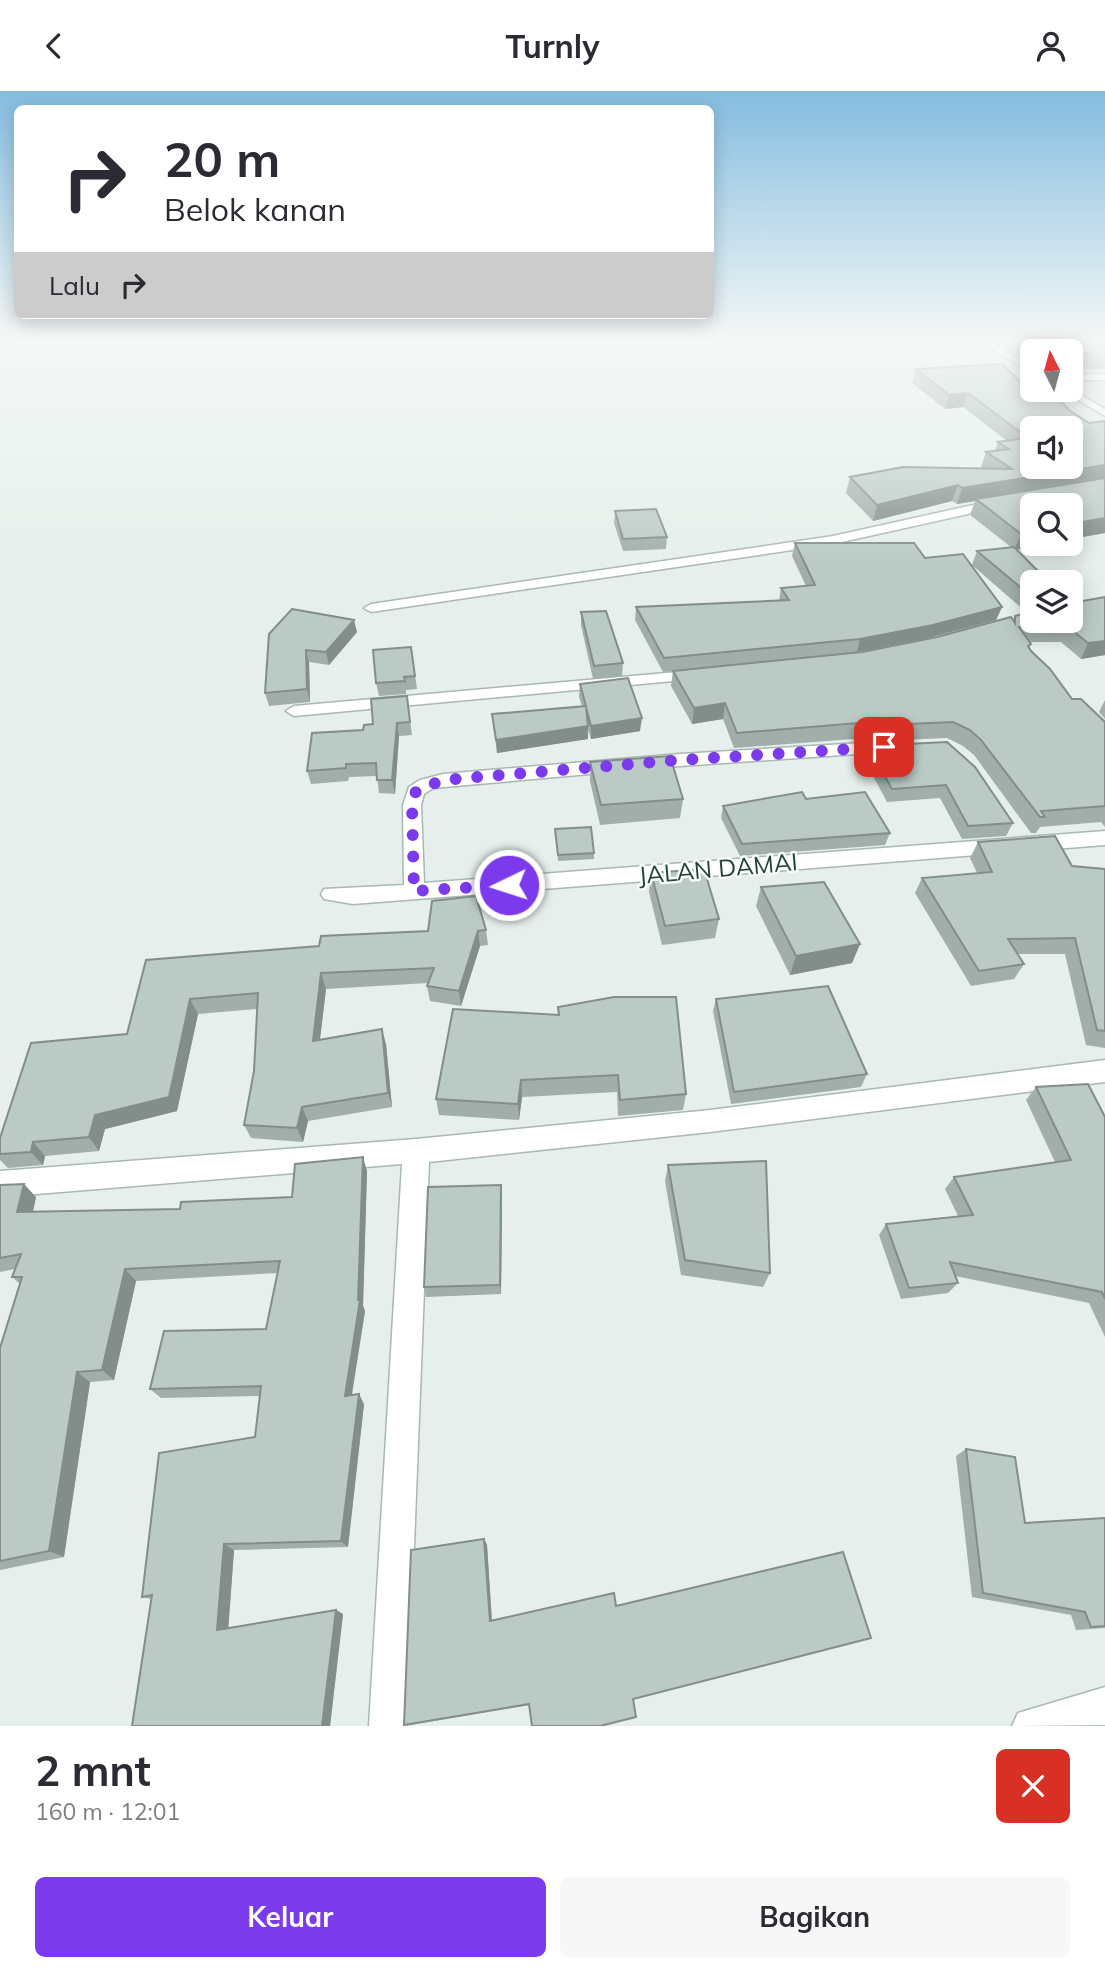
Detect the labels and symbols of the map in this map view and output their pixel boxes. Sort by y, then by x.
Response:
north arrow [1020,339,1083,403]
pin [854,717,914,777]
street label: JALAN DAMAI [637,846,799,890]
position arrow [472,848,546,922]

